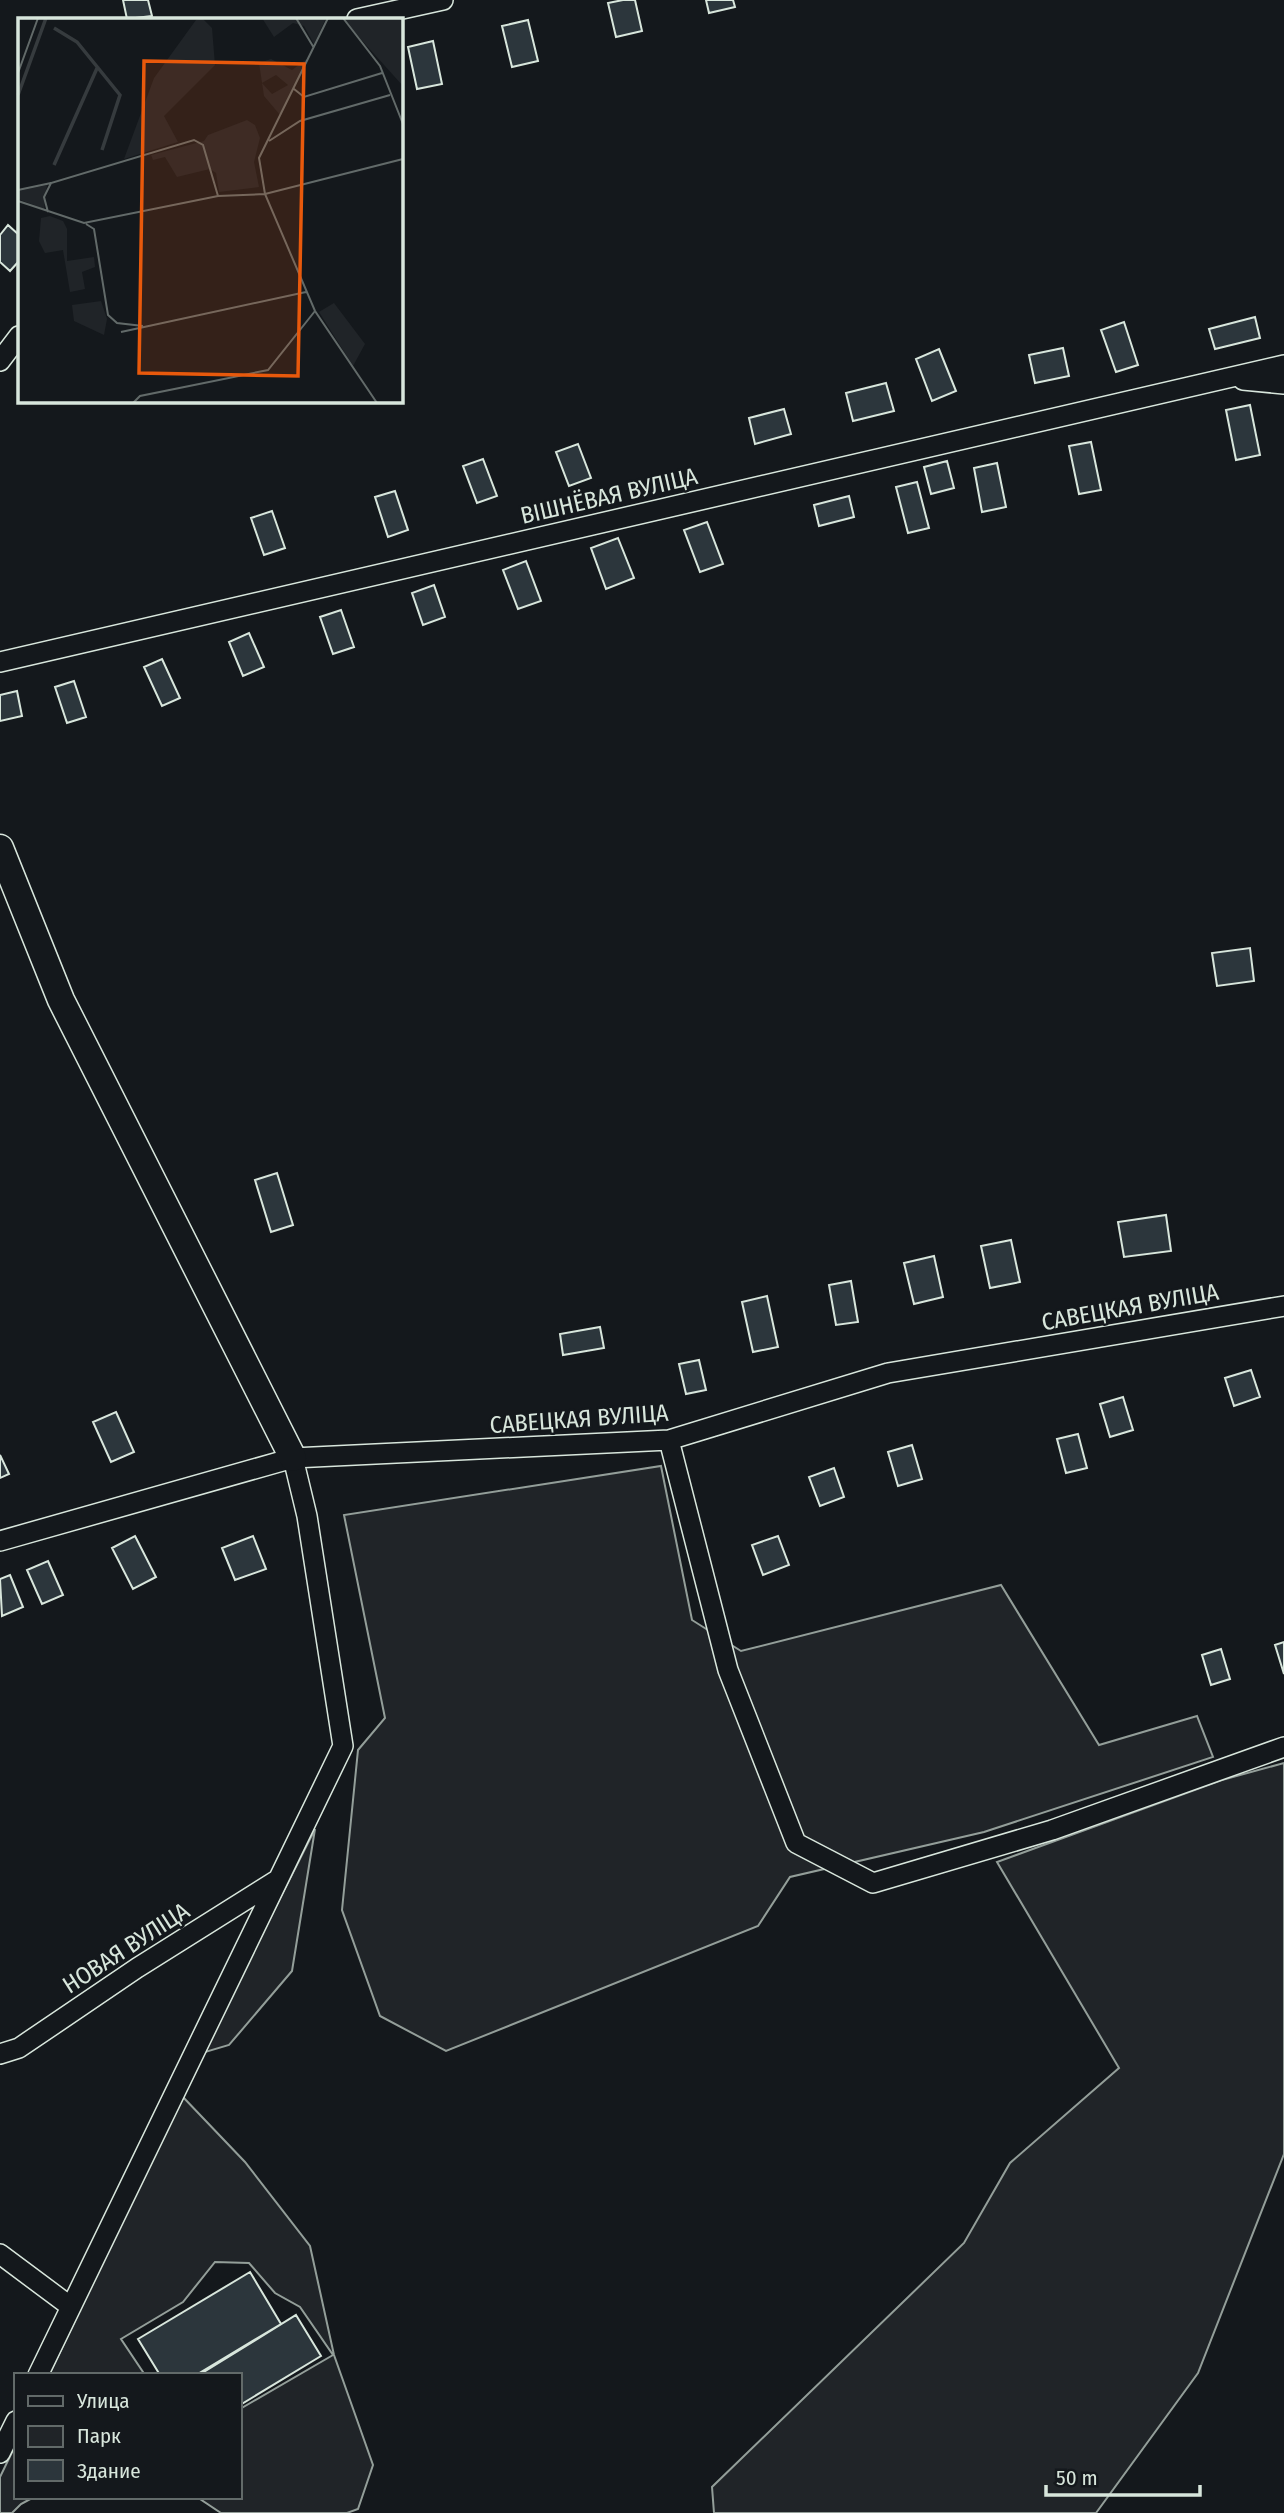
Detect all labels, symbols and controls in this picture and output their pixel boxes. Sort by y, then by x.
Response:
inset map [18,18,402,402]
street label: ВІШНЁВАЯ ВУЛІЦА [518,462,701,530]
street label: САВЕЦКАЯ ВУЛІЦА [1039,1278,1221,1336]
street label: САВЕЦКАЯ ВУЛІЦА [489,1399,670,1439]
street label: НОВАЯ ВУЛІЦА [57,1897,195,1999]
legend [14,2373,242,2499]
text: Улица [76,2388,130,2414]
text: Парк [77,2423,121,2449]
scale bar [1046,2454,1200,2498]
text: Здание [77,2458,141,2484]
text: 50 m [1056,2465,1098,2491]

